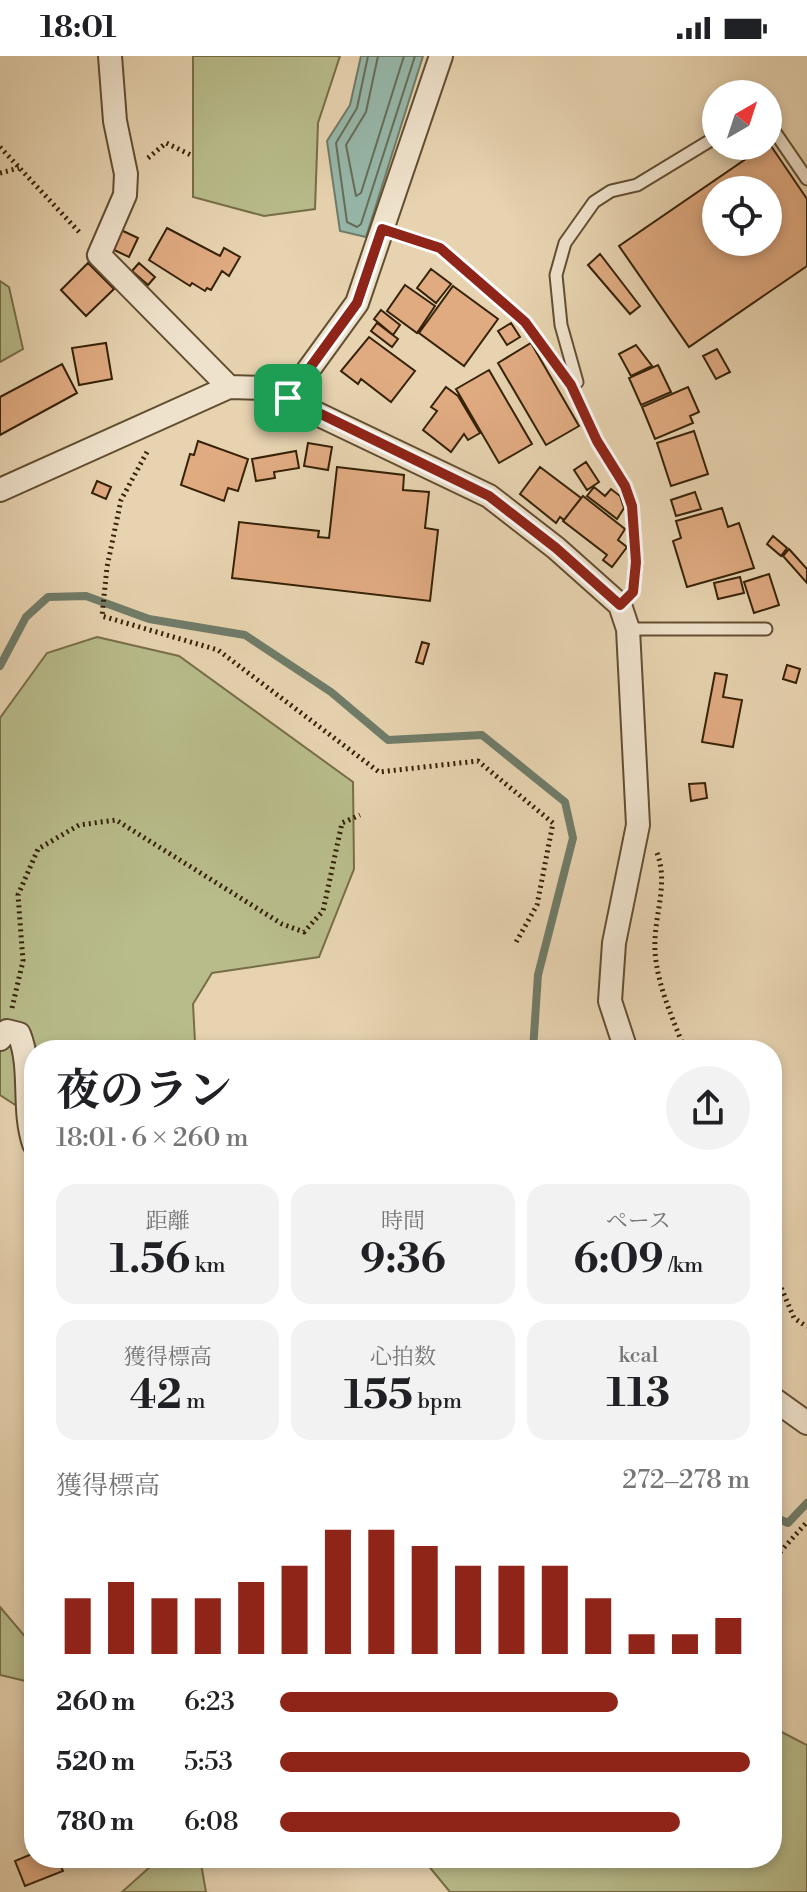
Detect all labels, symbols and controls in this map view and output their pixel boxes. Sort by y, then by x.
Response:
text: 18:01 [40,9,117,47]
north arrow [702,80,782,160]
map controls [702,80,782,256]
button: locate [702,176,782,256]
pin [254,364,322,432]
icon: arrive [266,376,310,420]
text: 夜のラン [56,1064,232,1119]
button: share [666,1066,750,1150]
text: 18:01 · 6 × 260 m [56,1122,249,1154]
text: 距離 [146,1208,190,1235]
text: 時間 [381,1208,425,1235]
text: ペース [606,1208,671,1235]
text: 1.56 [110,1235,190,1285]
text: 9:36 [360,1235,446,1285]
text: 6:09 [573,1235,664,1285]
text: km [190,1252,226,1279]
text: /km [664,1252,703,1279]
text: kcal [618,1342,658,1369]
text: 獲得標高 [124,1344,212,1371]
text: 心拍数 [370,1344,436,1371]
text: 113 [606,1369,670,1419]
text: 42 [130,1371,182,1421]
text: 155 [344,1371,413,1421]
text: m [182,1388,205,1415]
text: bpm [413,1388,462,1415]
text: 272–278 m [622,1464,750,1496]
text: 獲得標高 [56,1470,160,1502]
text: 260 m [56,1686,135,1718]
text: 6:23 [184,1686,235,1718]
text: 520 m [56,1746,135,1778]
text: 5:53 [184,1746,233,1778]
text: 780 m [56,1806,134,1838]
text: 6:08 [184,1806,239,1838]

